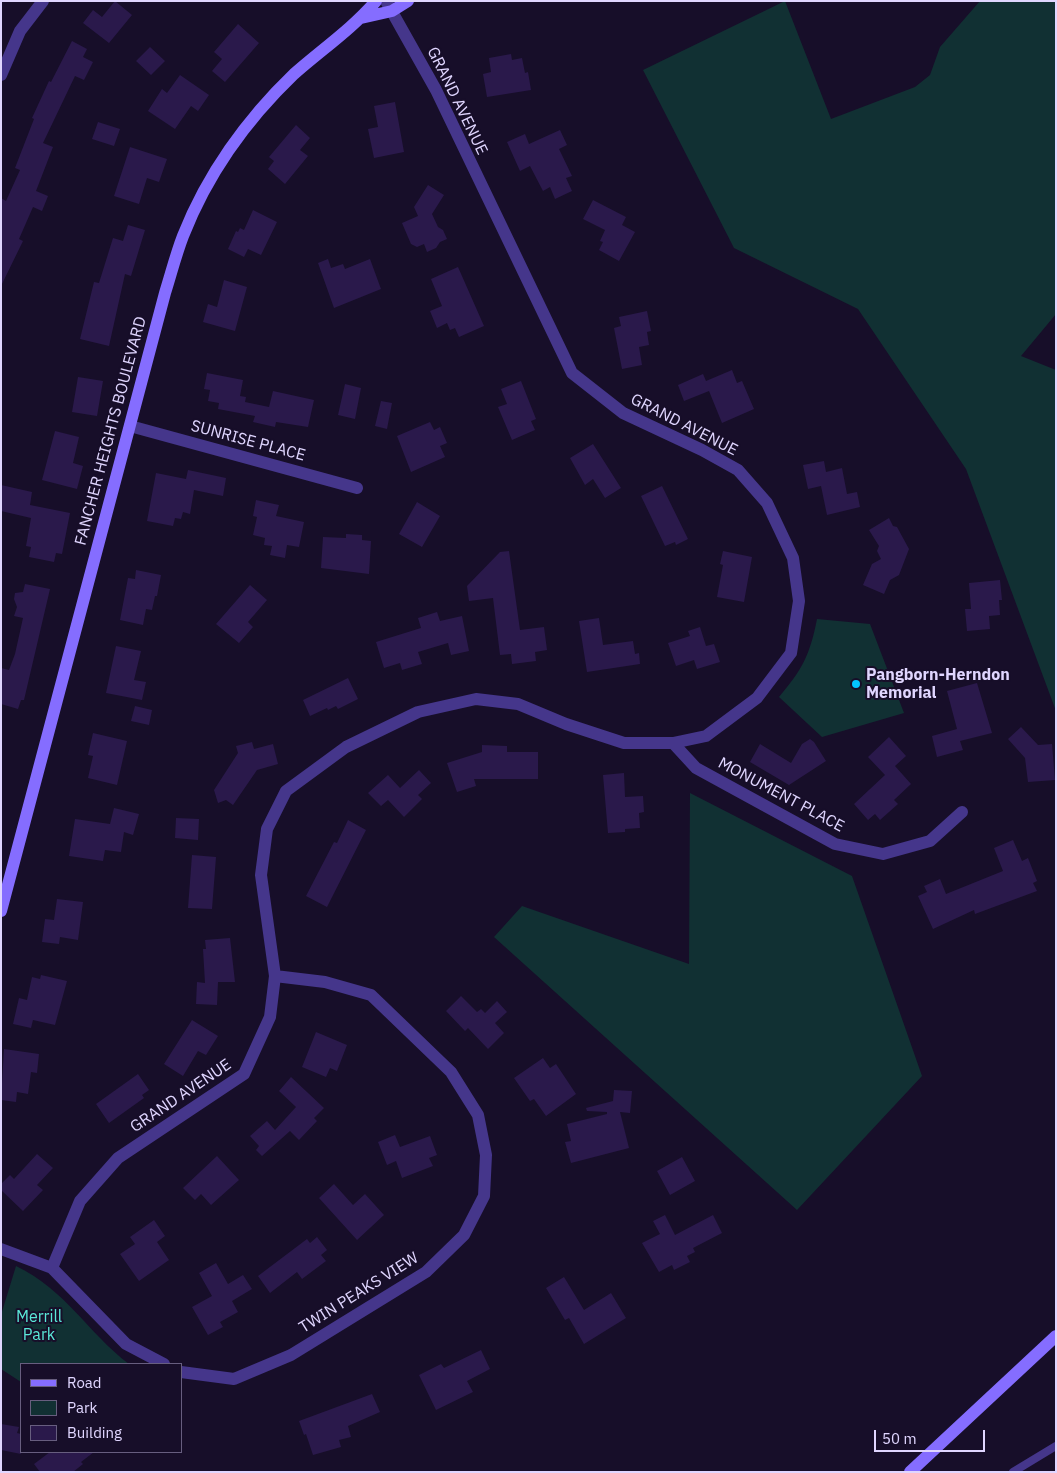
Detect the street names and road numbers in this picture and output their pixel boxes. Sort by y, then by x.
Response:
street label: GRAND AVENUE [423,44,491,158]
street label: FANCHER HEIGHTS BOULEVARD [71,315,151,547]
street label: GRAND AVENUE [627,390,741,460]
street label: SUNRISE PLACE [189,416,307,466]
street label: MONUMENT PLACE [715,754,847,836]
street label: GRAND AVENUE [127,1055,235,1137]
street label: TWIN PEAKS VIEW [296,1248,422,1338]

